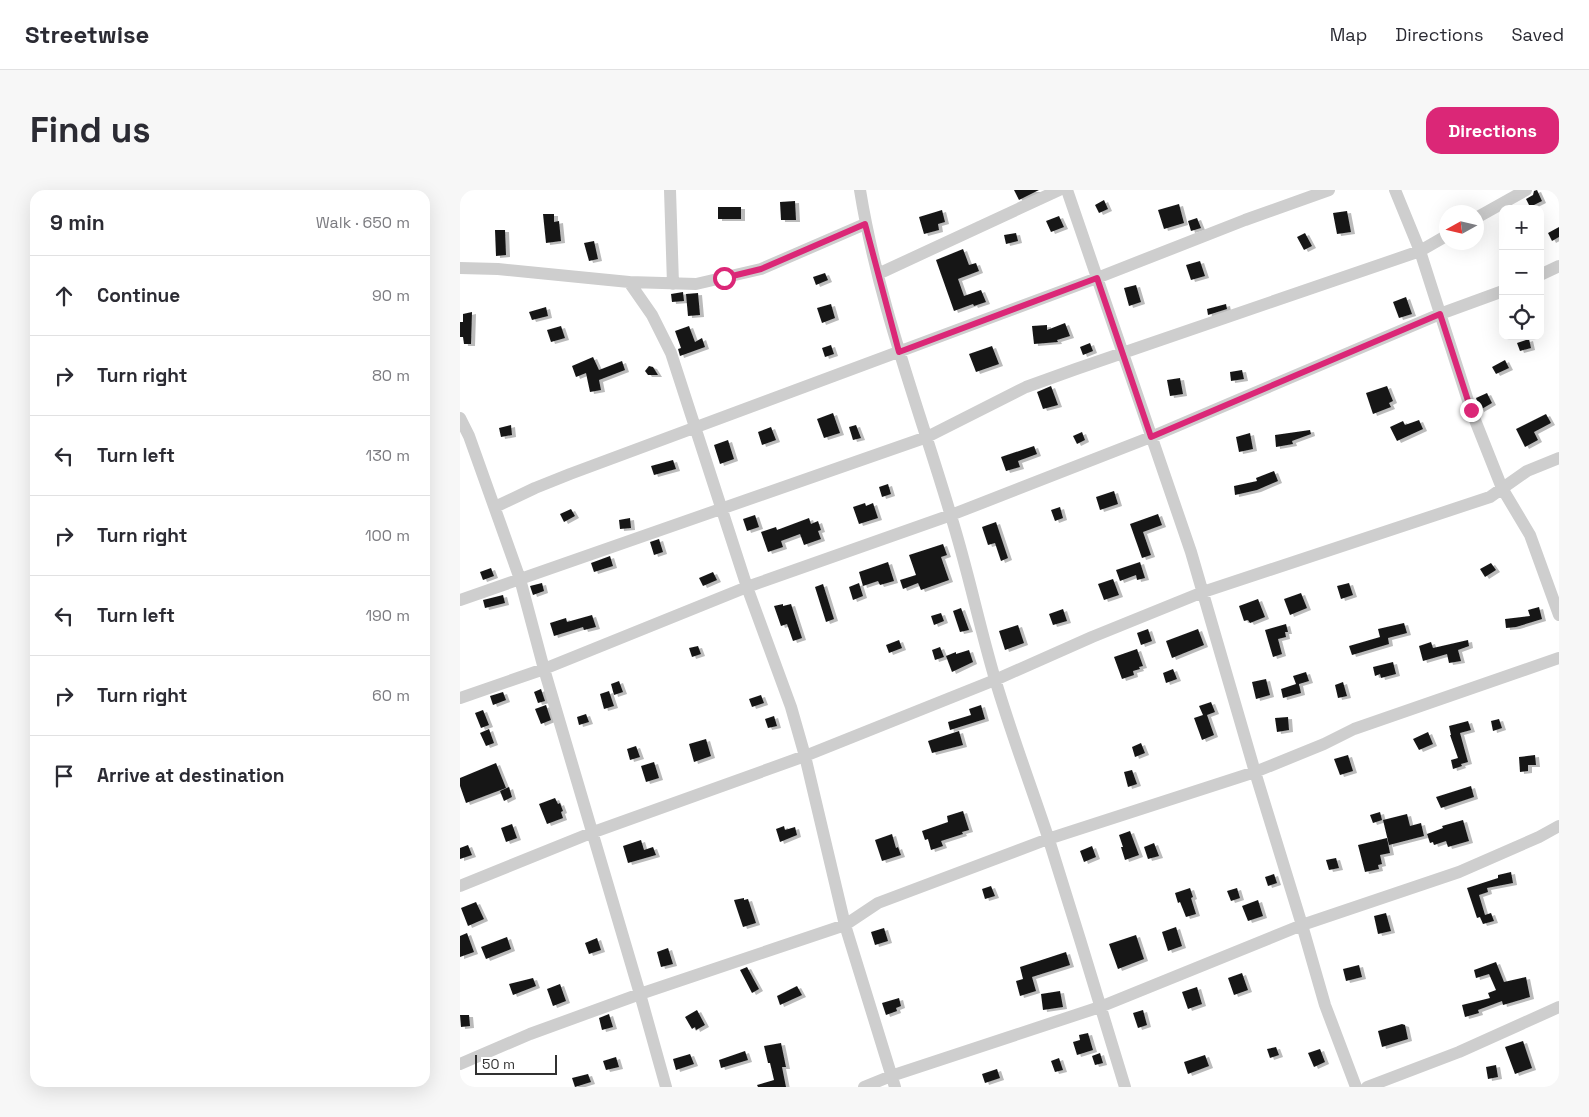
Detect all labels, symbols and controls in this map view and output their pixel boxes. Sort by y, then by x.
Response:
text: Streetwise [25,19,149,50]
text: Map [1330,23,1367,46]
text: Directions [1395,23,1484,46]
text: Saved [1512,23,1564,46]
button: Directions [1426,107,1559,154]
text: Find us [30,108,151,152]
north arrow [1439,205,1484,250]
map controls [1499,205,1544,340]
button: + [1499,205,1544,250]
text: 9 min [50,209,105,236]
text: Walk · 650 m [316,212,410,233]
button: − [1499,250,1544,295]
route start [713,267,736,290]
icon: ahead [50,282,78,310]
text: Continue [97,283,180,308]
text: 90 m [372,285,410,306]
button: locate [1499,295,1544,340]
icon: right [50,362,78,390]
text: Turn right [97,363,187,388]
text: 80 m [372,365,410,386]
route end [1460,399,1483,422]
icon: left [50,442,78,470]
text: Turn left [97,443,175,468]
text: 130 m [366,445,410,466]
icon: right [50,522,78,550]
text: Turn right [97,523,187,548]
text: 100 m [365,525,410,546]
icon: left [50,602,78,630]
text: Turn left [97,603,175,628]
text: 190 m [365,605,410,626]
icon: right [50,682,78,710]
text: Turn right [97,683,187,708]
text: 60 m [372,685,410,706]
icon: arrive [50,762,78,790]
text: Arrive at destination [97,763,285,788]
scale bar [475,1052,558,1075]
text: 50 m [482,1055,515,1073]

